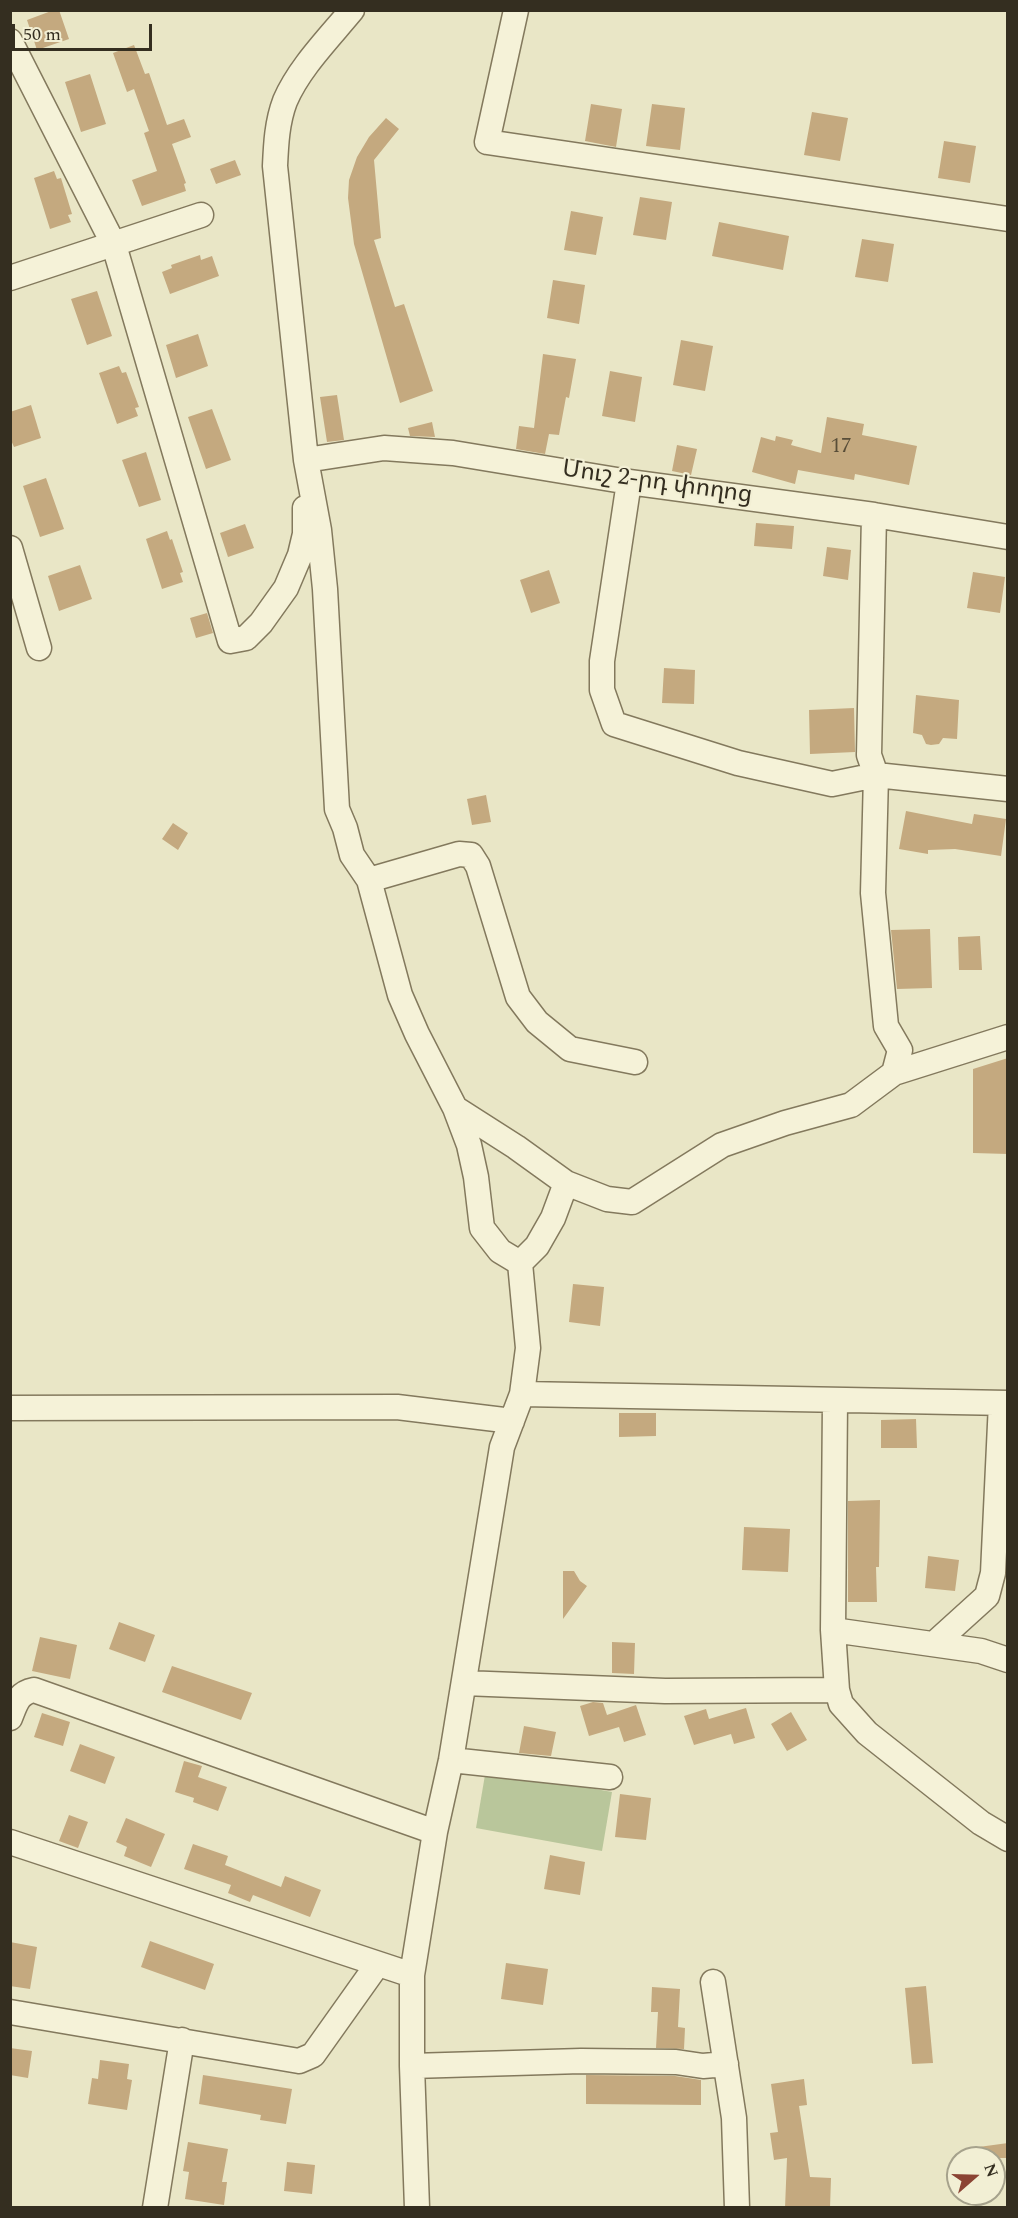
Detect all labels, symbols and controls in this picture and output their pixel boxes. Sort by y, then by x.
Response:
scale bar [15,12,154,50]
text: 50 m [23,21,61,48]
house number: 17 [831,435,851,461]
street label: Մուշ 2-րդ փողոց [560,456,754,512]
north arrow [946,2146,1006,2206]
text: N [978,2160,1005,2181]

